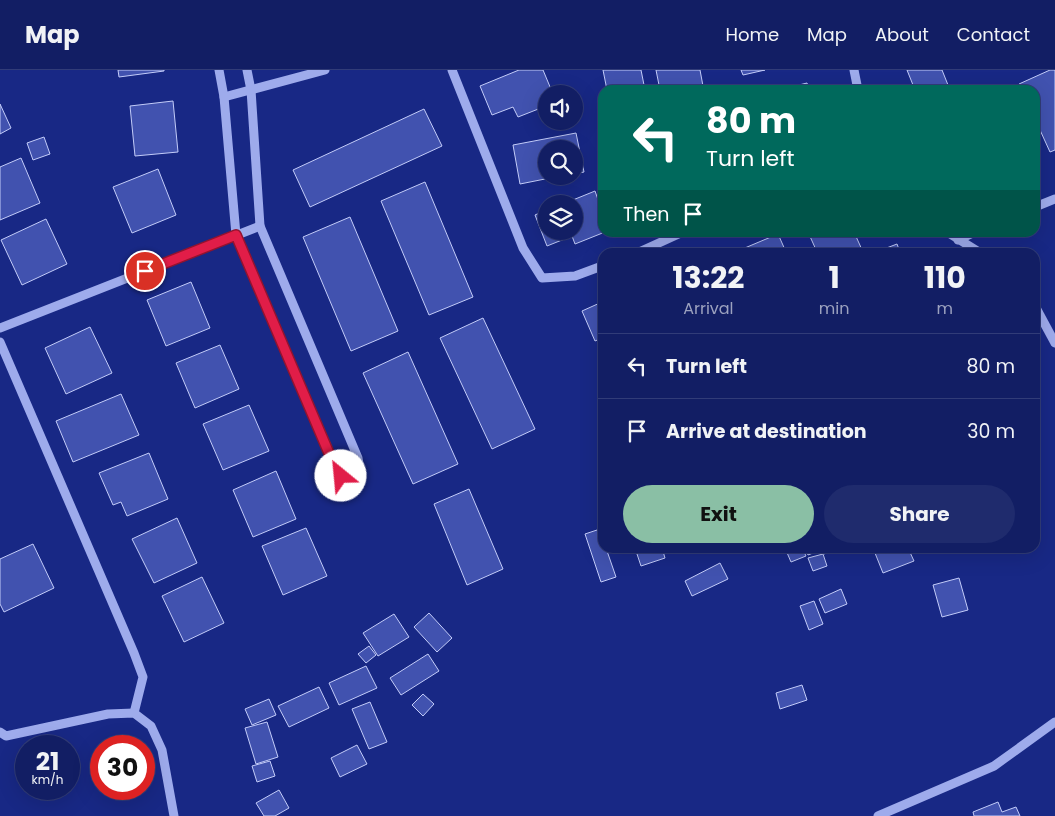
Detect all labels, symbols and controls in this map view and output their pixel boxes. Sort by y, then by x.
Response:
text: Map [25,18,80,51]
text: Home [725,22,779,47]
text: Map [807,22,847,47]
text: About [875,22,929,47]
text: Contact [957,22,1030,47]
map controls [538,85,583,240]
button: sound [538,85,583,130]
text: 80 m [706,96,796,145]
icon: left [623,105,688,170]
button: search [538,140,583,185]
text: Turn left [706,143,794,174]
button: layers [538,195,583,240]
icon: arrive [679,200,707,228]
text: Then [623,201,669,228]
pin [124,250,166,292]
text: 13:22 [672,256,744,299]
text: 1 [828,256,840,299]
text: 110 [924,256,966,299]
icon: arrive [131,257,159,285]
text: Arrival [683,297,734,320]
text: min [819,297,849,320]
text: m [936,297,953,320]
icon: left [623,352,651,380]
text: Turn left [666,353,747,380]
text: 80 m [966,353,1015,380]
icon: arrive [623,417,651,445]
text: Arrive at destination [666,418,867,445]
text: 30 m [967,418,1015,445]
position arrow [314,449,366,501]
button: Exit [623,485,814,543]
button: Share [824,485,1015,543]
speed limit sign: 30 [90,735,155,800]
text: 21 [36,744,59,779]
text: km/h [32,771,63,788]

